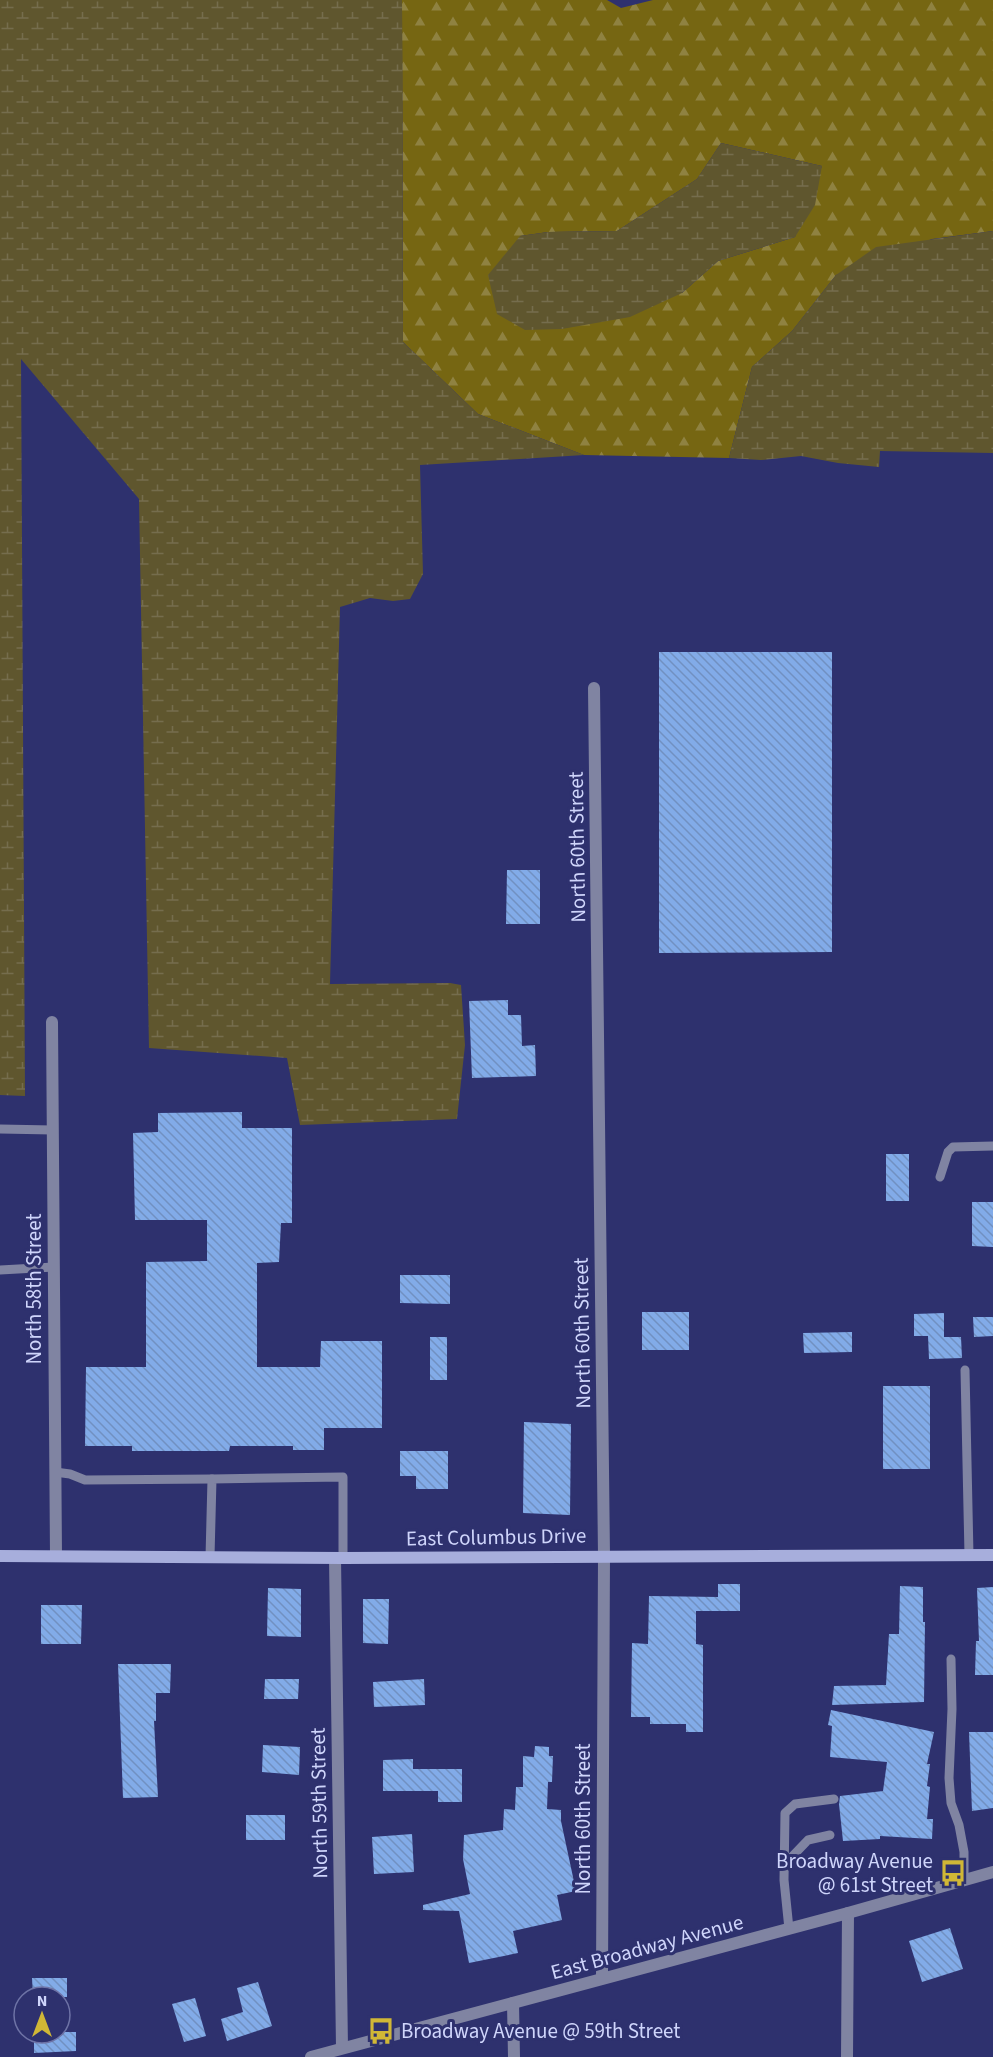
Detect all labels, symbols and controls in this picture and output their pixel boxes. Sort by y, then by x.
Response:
street label: North 60th Street [561,771,593,923]
street label: North 58th Street [19,1213,49,1365]
street label: North 60th Street [566,1257,598,1409]
street label: East Columbus Drive [406,1520,586,1554]
street label: North 59th Street [303,1727,335,1879]
street label: North 60th Street [568,1743,598,1895]
place label: Broadway Avenue @ 61st Street [776,1846,933,1900]
bus stop icon: Broadway Avenue @ 61st Street [938,1858,968,1888]
street label: East Broadway Avenue [547,1907,747,1987]
north arrow [12,1985,72,2045]
text: N [37,1990,47,2012]
bus stop icon: Broadway Avenue @ 59th Street [366,2016,396,2046]
place label: Broadway Avenue @ 59th Street [401,2016,680,2046]

